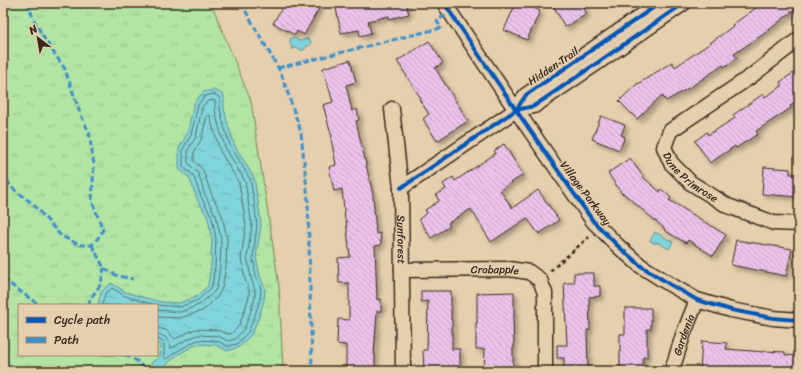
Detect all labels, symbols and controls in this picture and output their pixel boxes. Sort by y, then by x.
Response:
north arrow [18,18,58,58]
text: N [24,20,42,40]
street label: Hidden Trail [524,42,583,91]
street label: Dune Primrose [657,149,722,208]
street label: Village Parkway [555,157,616,230]
street label: Sunforest [391,215,411,264]
street label: Crabapple [471,260,521,281]
legend [18,304,158,356]
text: Cycle path [54,309,110,331]
street label: Gardenia [668,311,701,358]
text: Path [54,329,79,351]

